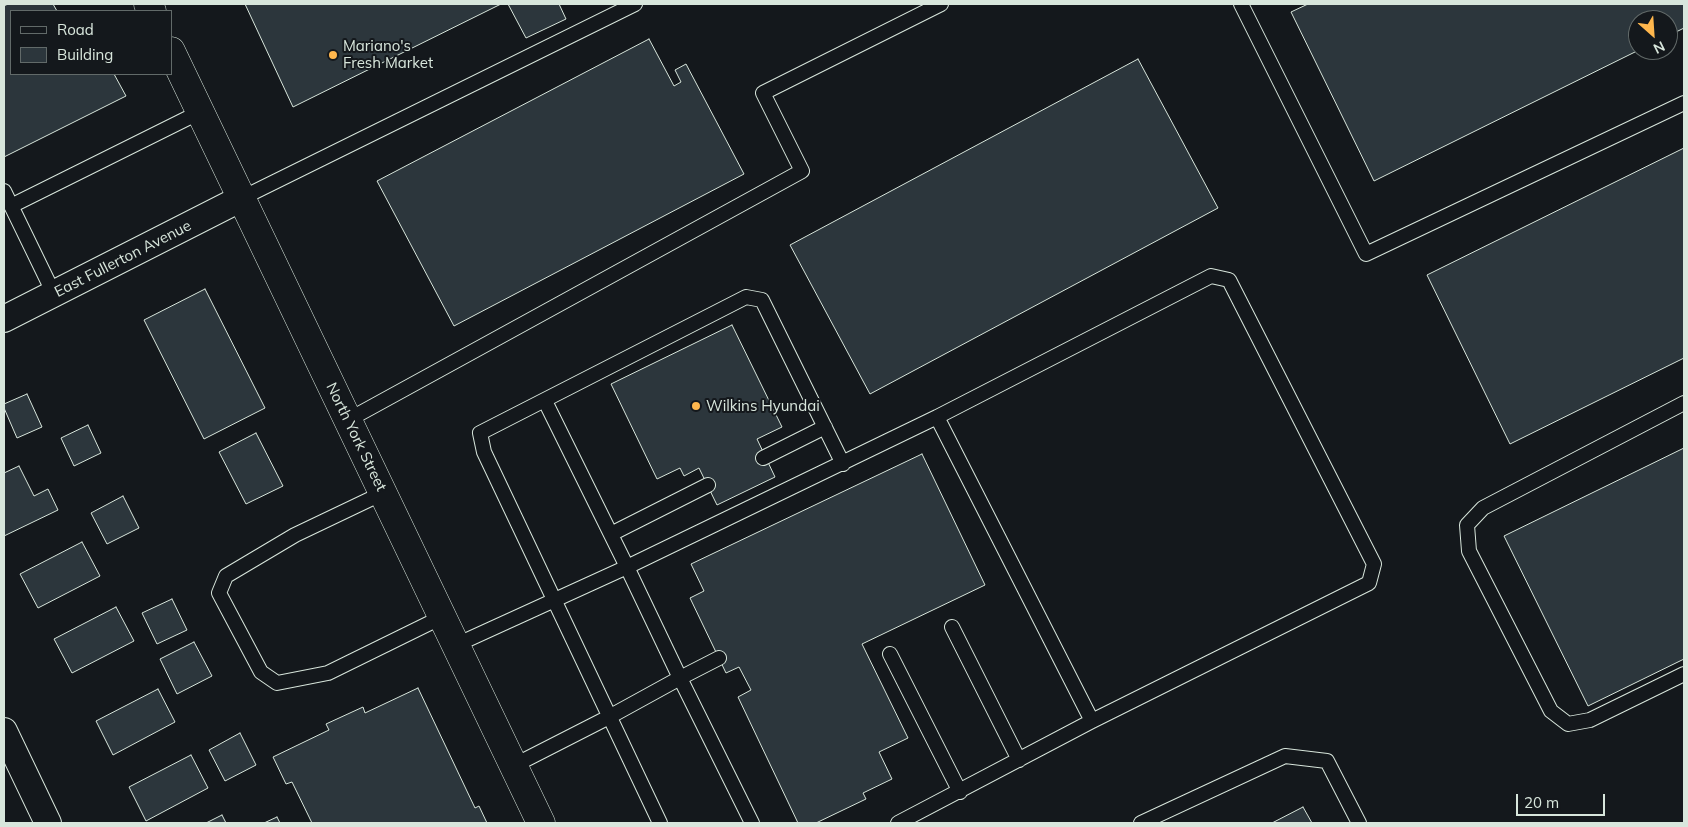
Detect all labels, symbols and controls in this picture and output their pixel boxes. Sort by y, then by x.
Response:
legend [10,10,172,75]
north arrow [1628,10,1678,60]
text: Road [57,20,94,39]
place label: Mariano's Fresh Market [343,37,433,72]
text: N [1650,37,1668,58]
text: Building [57,45,113,64]
marker: Mariano's Fresh Market [327,49,339,61]
street label: East Fullerton Avenue [52,217,194,301]
street label: North York Street [322,380,390,494]
place label: Wilkins Hyundai [706,397,820,415]
marker: Wilkins Hyundai [690,400,702,412]
scale bar [1518,784,1607,816]
text: 20 m [1524,793,1559,812]

